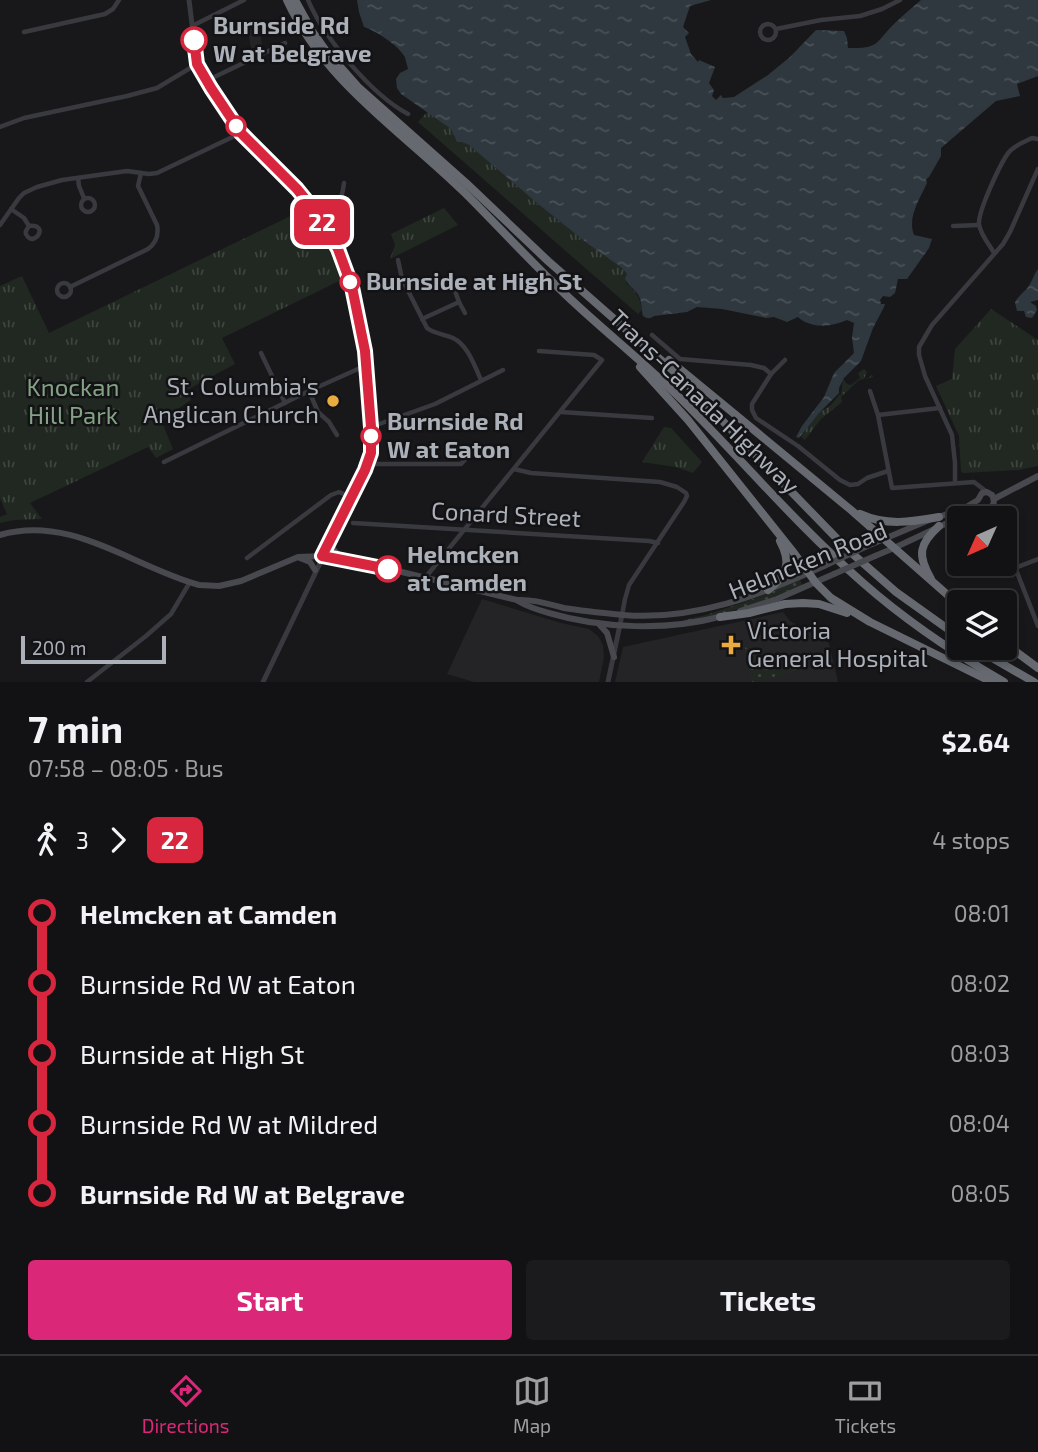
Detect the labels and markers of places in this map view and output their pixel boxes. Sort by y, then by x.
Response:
place label: Burnside Rd W at Belgrave [213,10,372,67]
marker: Burnside Rd W at Belgrave [181,27,207,53]
unlabelled marker [226,116,246,136]
place label: Burnside at High St [366,266,582,295]
marker: Burnside at High St [340,272,360,292]
place label: St. Columbia's Anglican Church [143,371,319,428]
marker: St. Columbia's Anglican Church [325,393,341,409]
place label: Burnside Rd W at Eaton [387,406,523,463]
marker: Burnside Rd W at Eaton [361,426,381,446]
place label: Helmcken at Camden [407,539,527,596]
marker: Helmcken at Camden [375,556,401,582]
place label: Victoria General Hospital [747,615,928,672]
marker: Victoria General Hospital [721,635,741,655]

